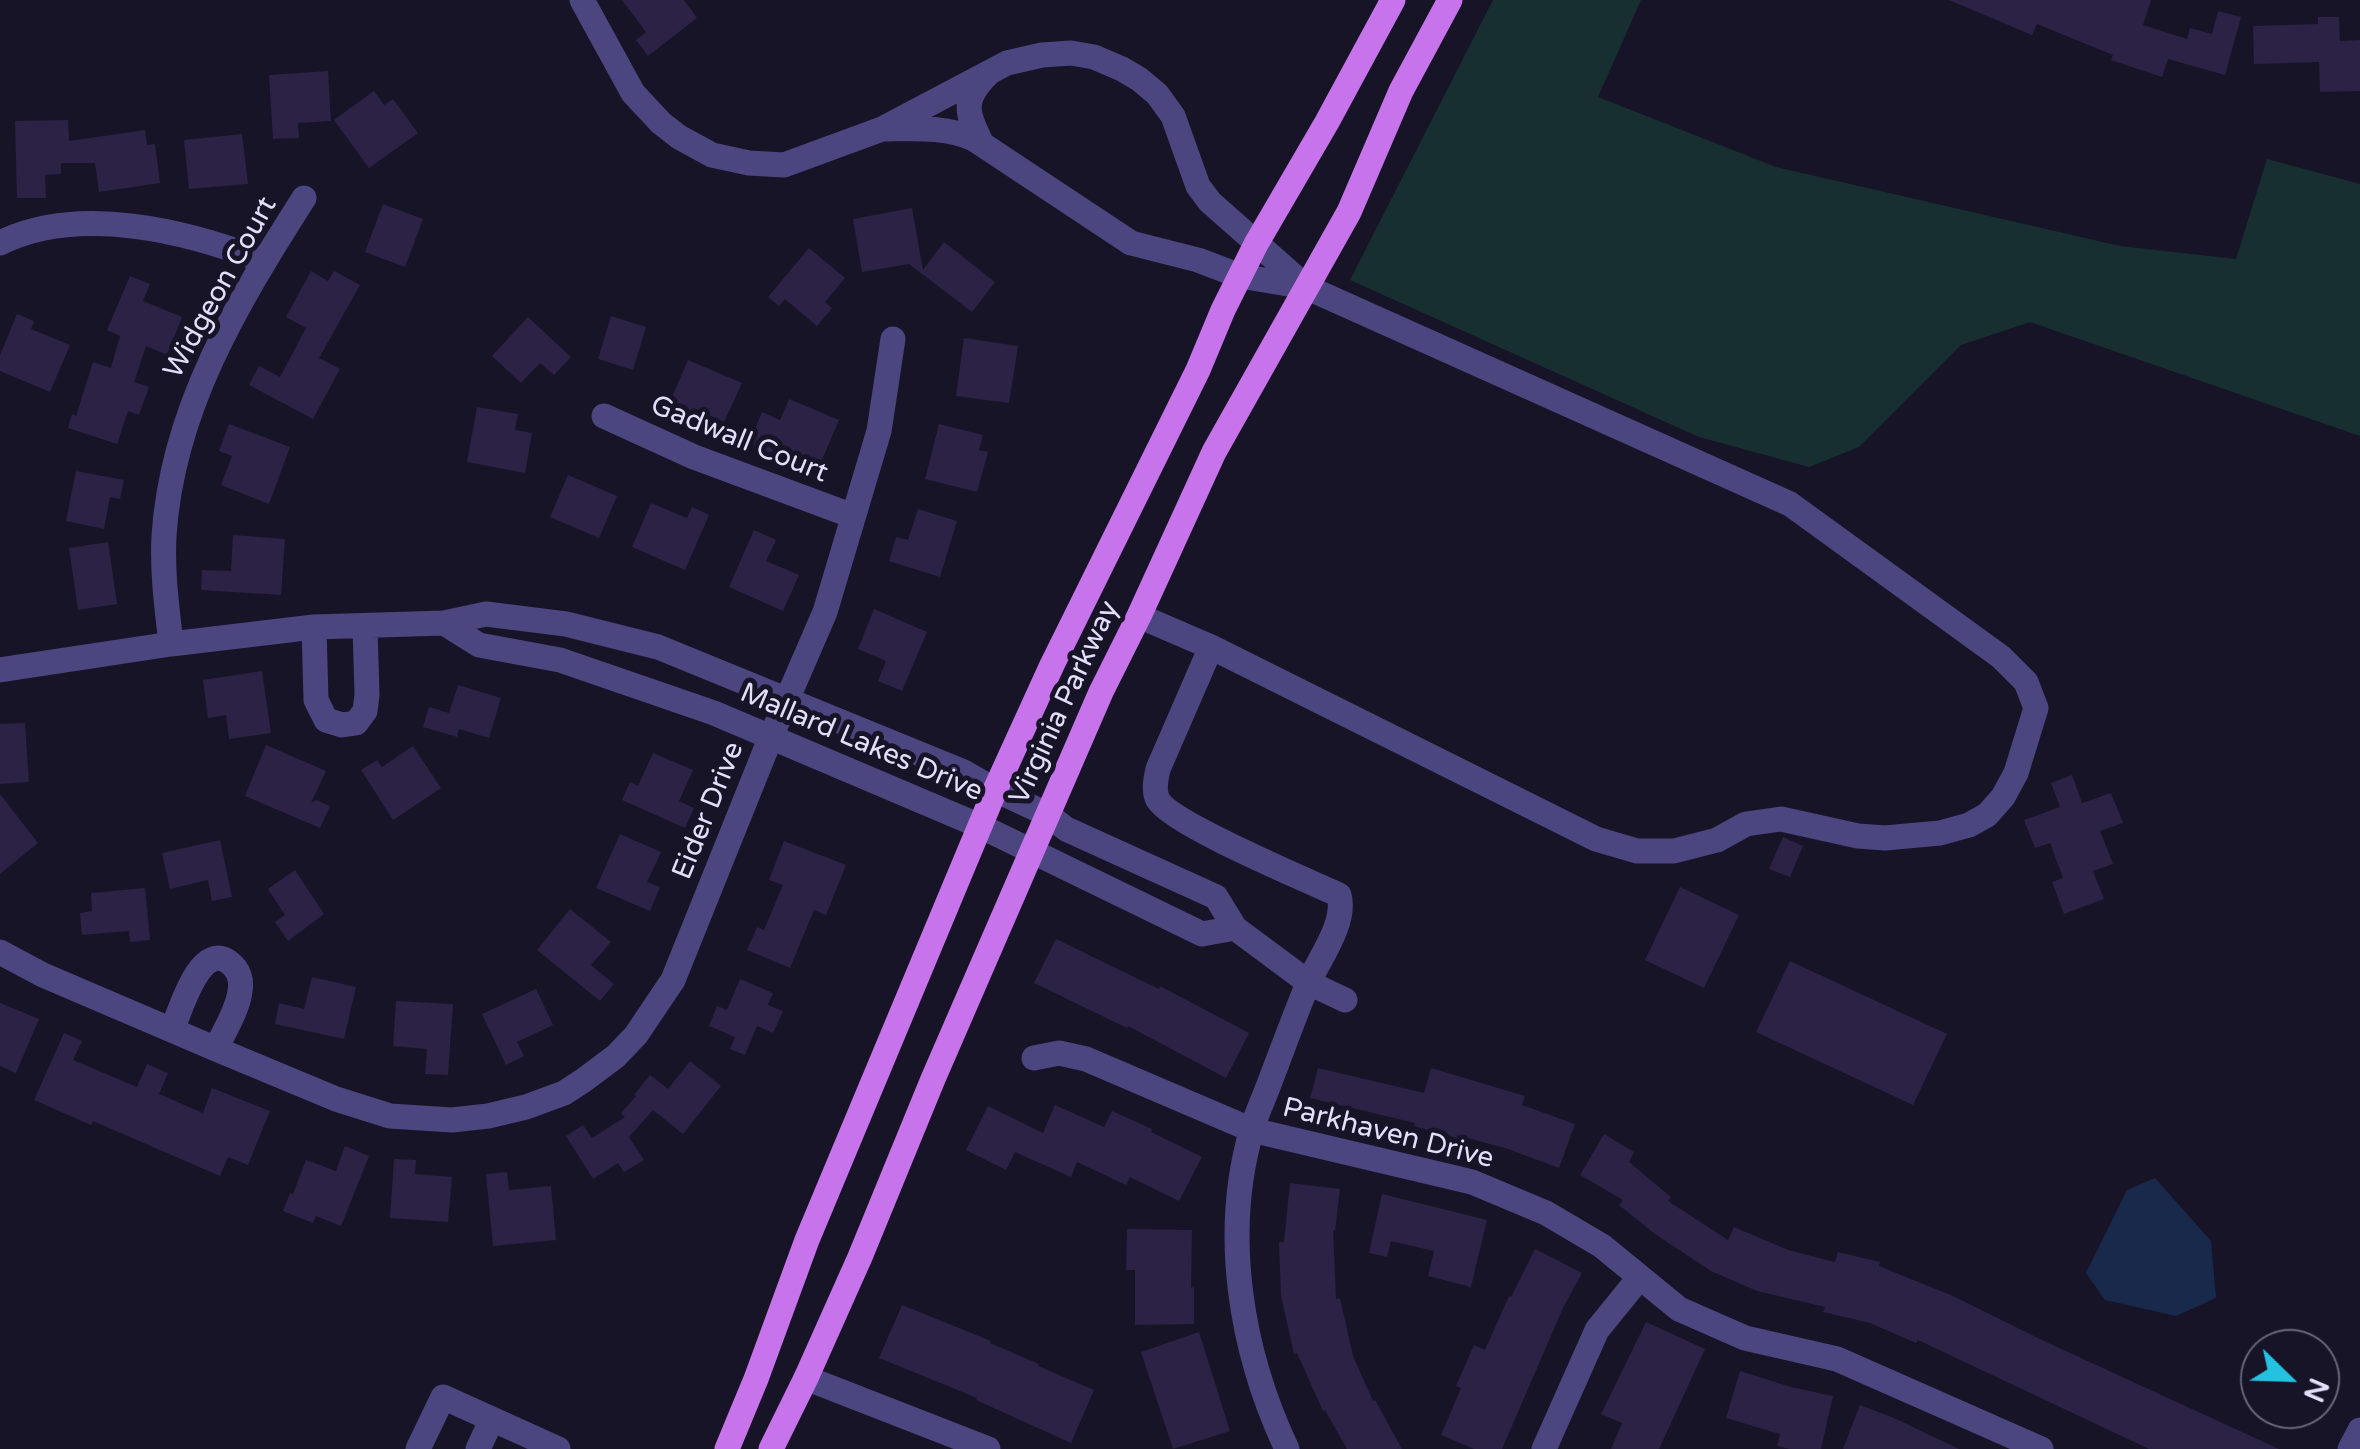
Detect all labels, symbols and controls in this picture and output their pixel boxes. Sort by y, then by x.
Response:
street label: Widgeon Court [157,191,285,385]
street label: Gadwall Court [646,389,832,491]
street label: Virginia Parkway [1003,596,1127,810]
street label: Mallard Lakes Drive [735,677,987,809]
street label: Eider Drive [666,737,752,885]
street label: Parkhaven Drive [1279,1092,1497,1176]
north arrow [2240,1329,2340,1429]
text: N [2296,1373,2336,1407]

